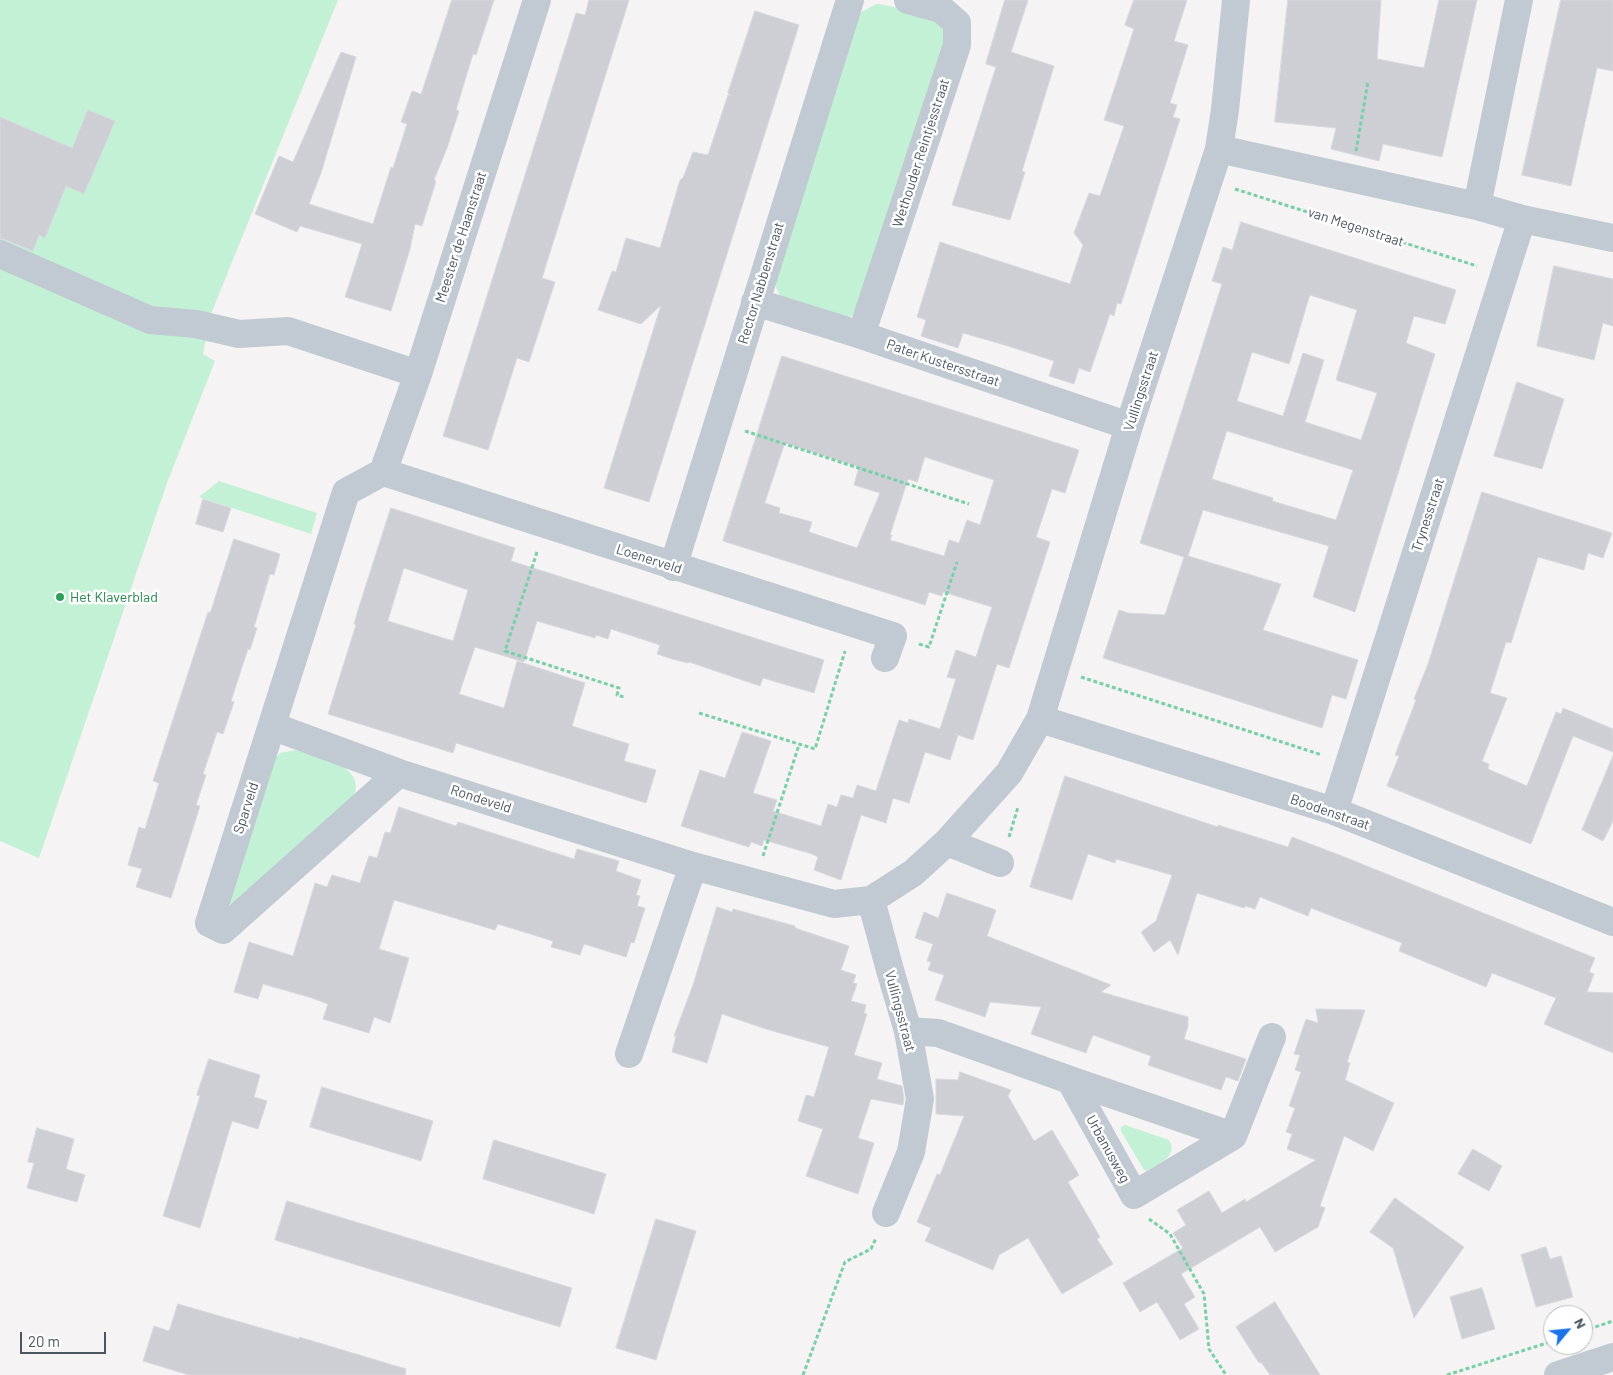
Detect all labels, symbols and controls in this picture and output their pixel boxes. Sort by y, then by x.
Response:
street label: Wethouder Reintjesstraat [889,77,953,229]
street label: Meester de Haanstraat [432,169,490,305]
street label: van Megenstraat [1306,204,1406,250]
street label: Rector Nabbenstraat [734,220,788,346]
street label: Pater Kustersstraat [884,336,1002,390]
street label: Vullingsstraat [1120,349,1162,433]
street label: Trynesstraat [1408,476,1448,554]
street label: Loenerveld [614,540,684,578]
place label: Het Klaverblad [70,589,158,605]
marker: Het Klaverblad [54,591,66,603]
street label: Sparveld [230,780,262,836]
street label: Rondeveld [448,781,514,817]
street label: Boodenstraat [1288,791,1372,833]
street label: Vullingsstraat [881,969,919,1053]
street label: Urbanusweg [1082,1112,1134,1186]
north arrow [1543,1305,1593,1355]
text: N [1571,1315,1590,1331]
scale bar [22,1322,109,1354]
text: 20 m [28,1332,60,1350]

